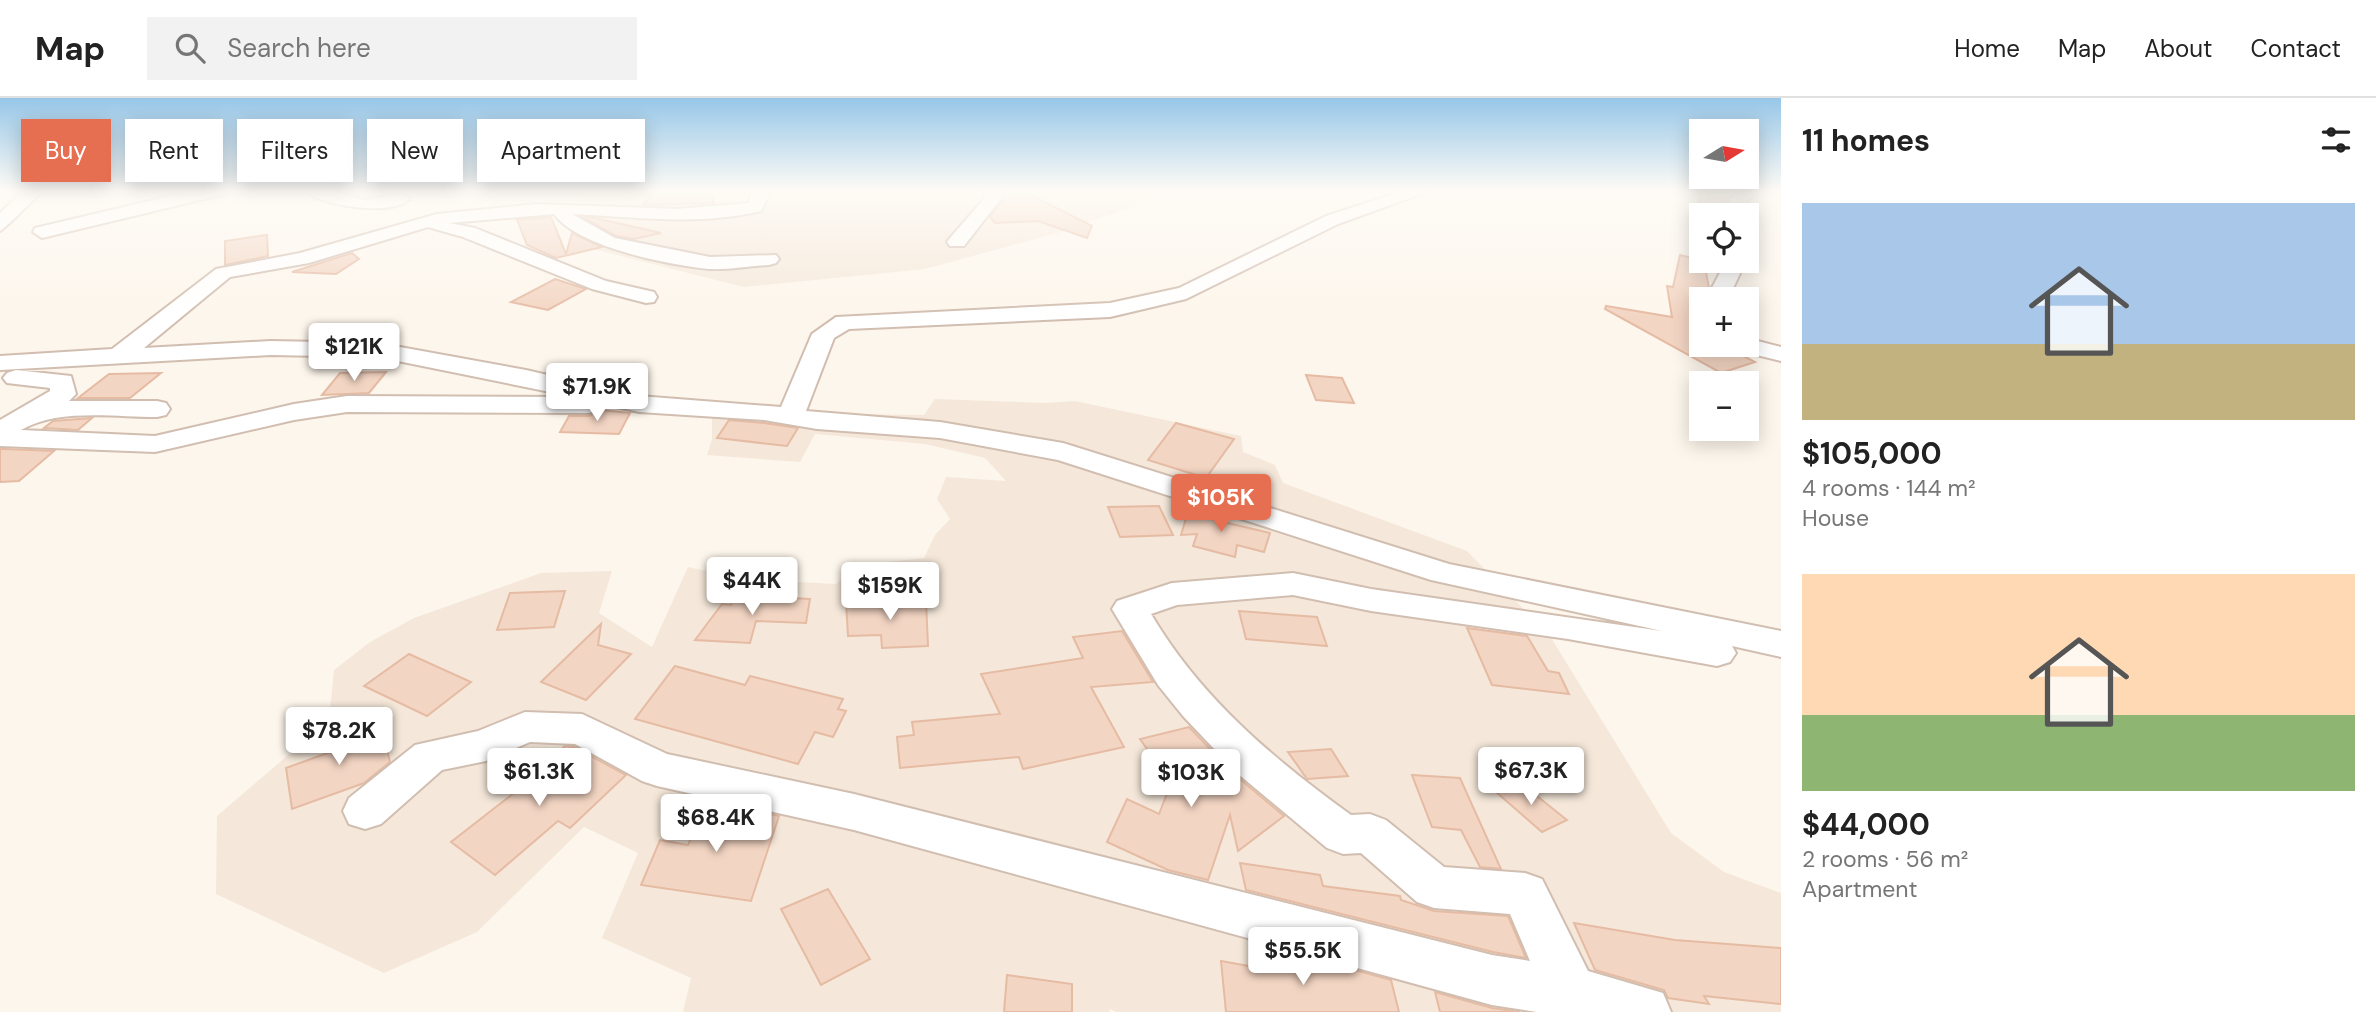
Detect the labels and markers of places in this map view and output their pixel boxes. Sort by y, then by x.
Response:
pin: $121K [305,324,403,383]
pin: $71.9K [540,364,654,423]
pin: $105K [1172,474,1270,534]
pin: $44K [711,558,793,617]
pin: $159K [841,562,939,622]
pin: $78.2K [282,708,396,767]
pin: $61.3K [482,748,596,808]
pin: $67.3K [1474,748,1588,807]
pin: $103K [1142,750,1240,809]
pin: $68.4K [659,794,773,854]
pin: $55.5K [1246,928,1360,987]

